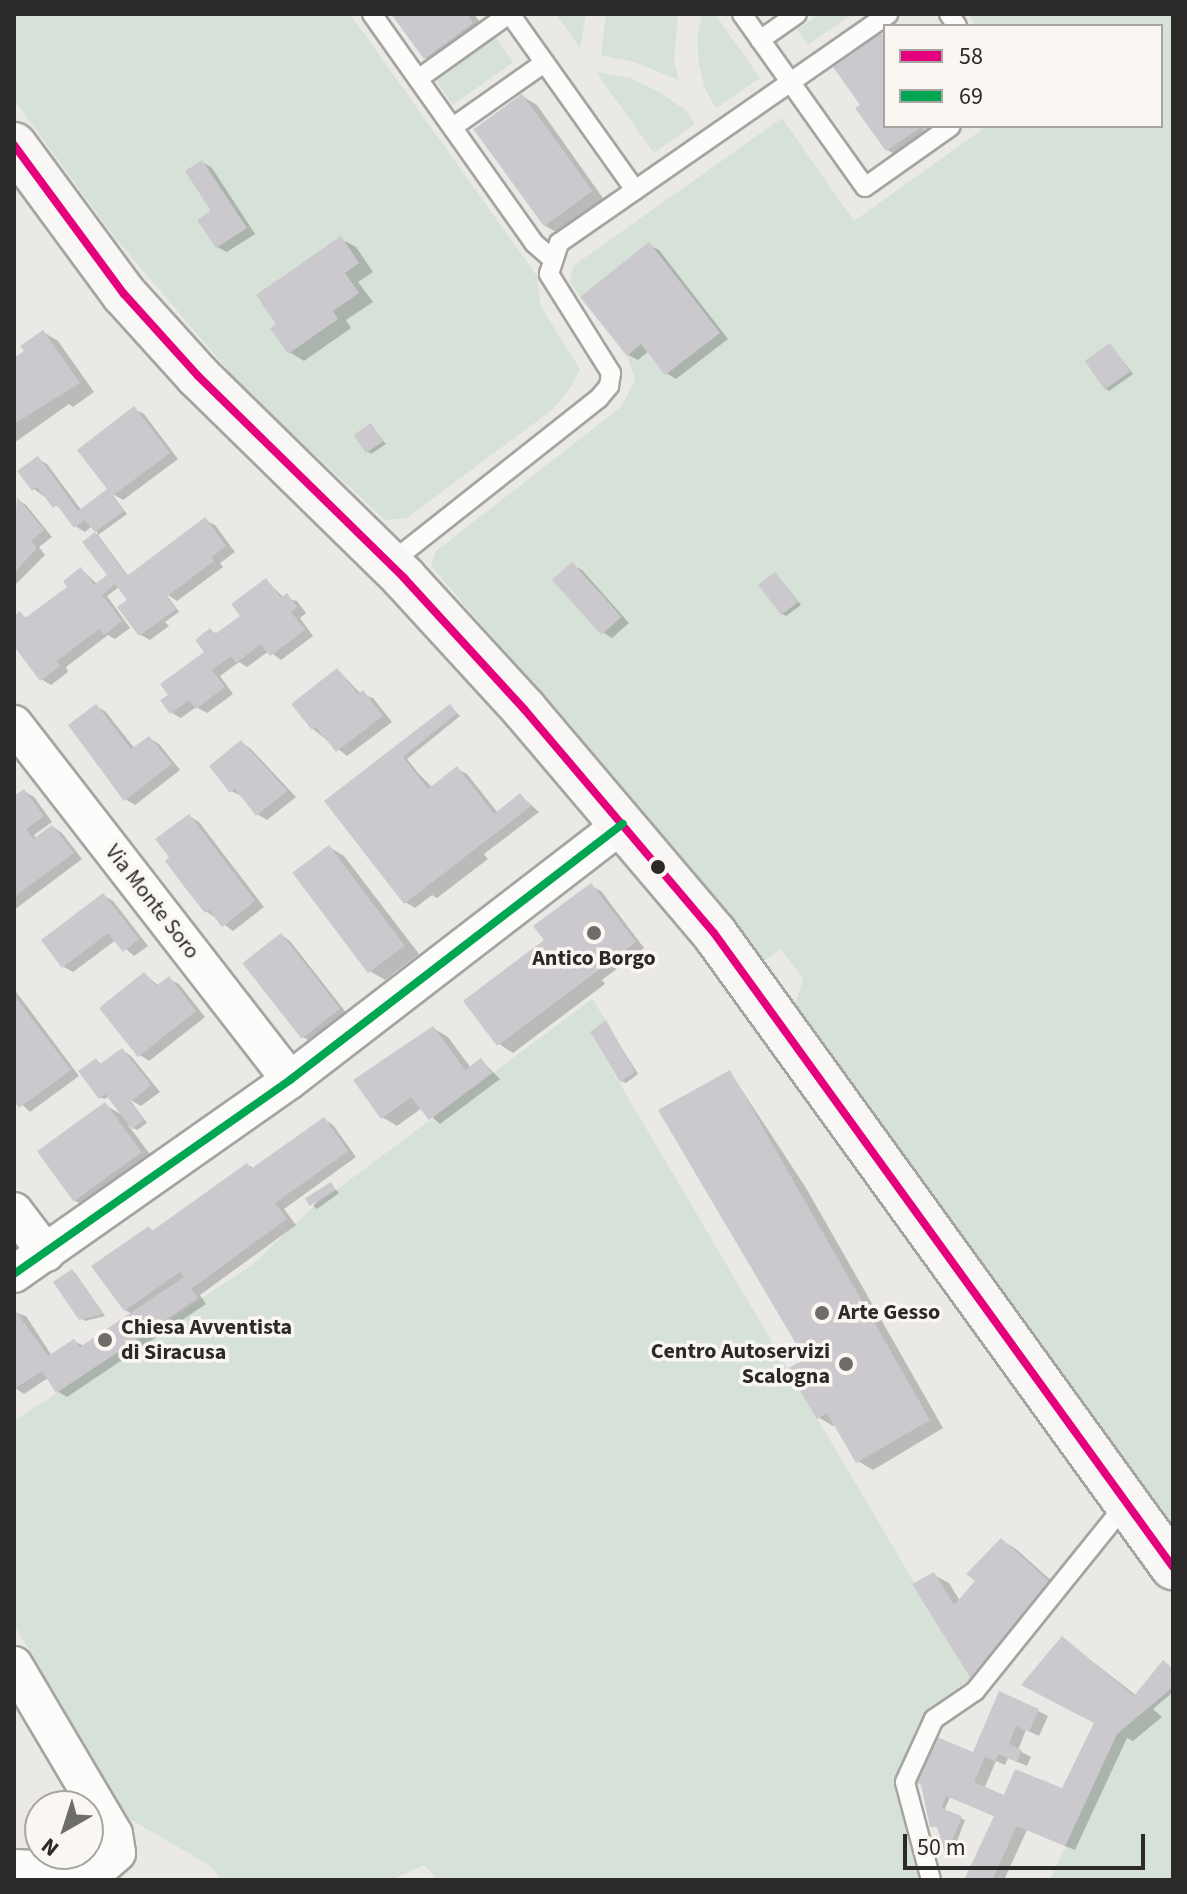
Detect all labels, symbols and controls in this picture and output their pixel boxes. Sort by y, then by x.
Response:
legend [883,24,1163,128]
text: 58 [959,39,983,74]
text: 69 [959,79,983,114]
street label: Via Monte Soro [99,840,205,964]
unlabelled marker [650,859,666,875]
marker: Antico Borgo [585,924,603,942]
place label: Antico Borgo [532,946,656,972]
place label: Arte Gesso [838,1300,940,1326]
marker: Arte Gesso [813,1304,831,1322]
place label: Chiesa Avventista di Siracusa [121,1314,292,1366]
marker: Chiesa Avventista di Siracusa [96,1331,114,1349]
place label: Centro Autoservizi Scalogna [651,1338,830,1390]
marker: Centro Autoservizi Scalogna [837,1355,855,1373]
north arrow [24,1790,104,1870]
scale bar [907,1818,1149,1868]
text: N [34,1830,66,1864]
text: 50 m [917,1830,966,1865]

